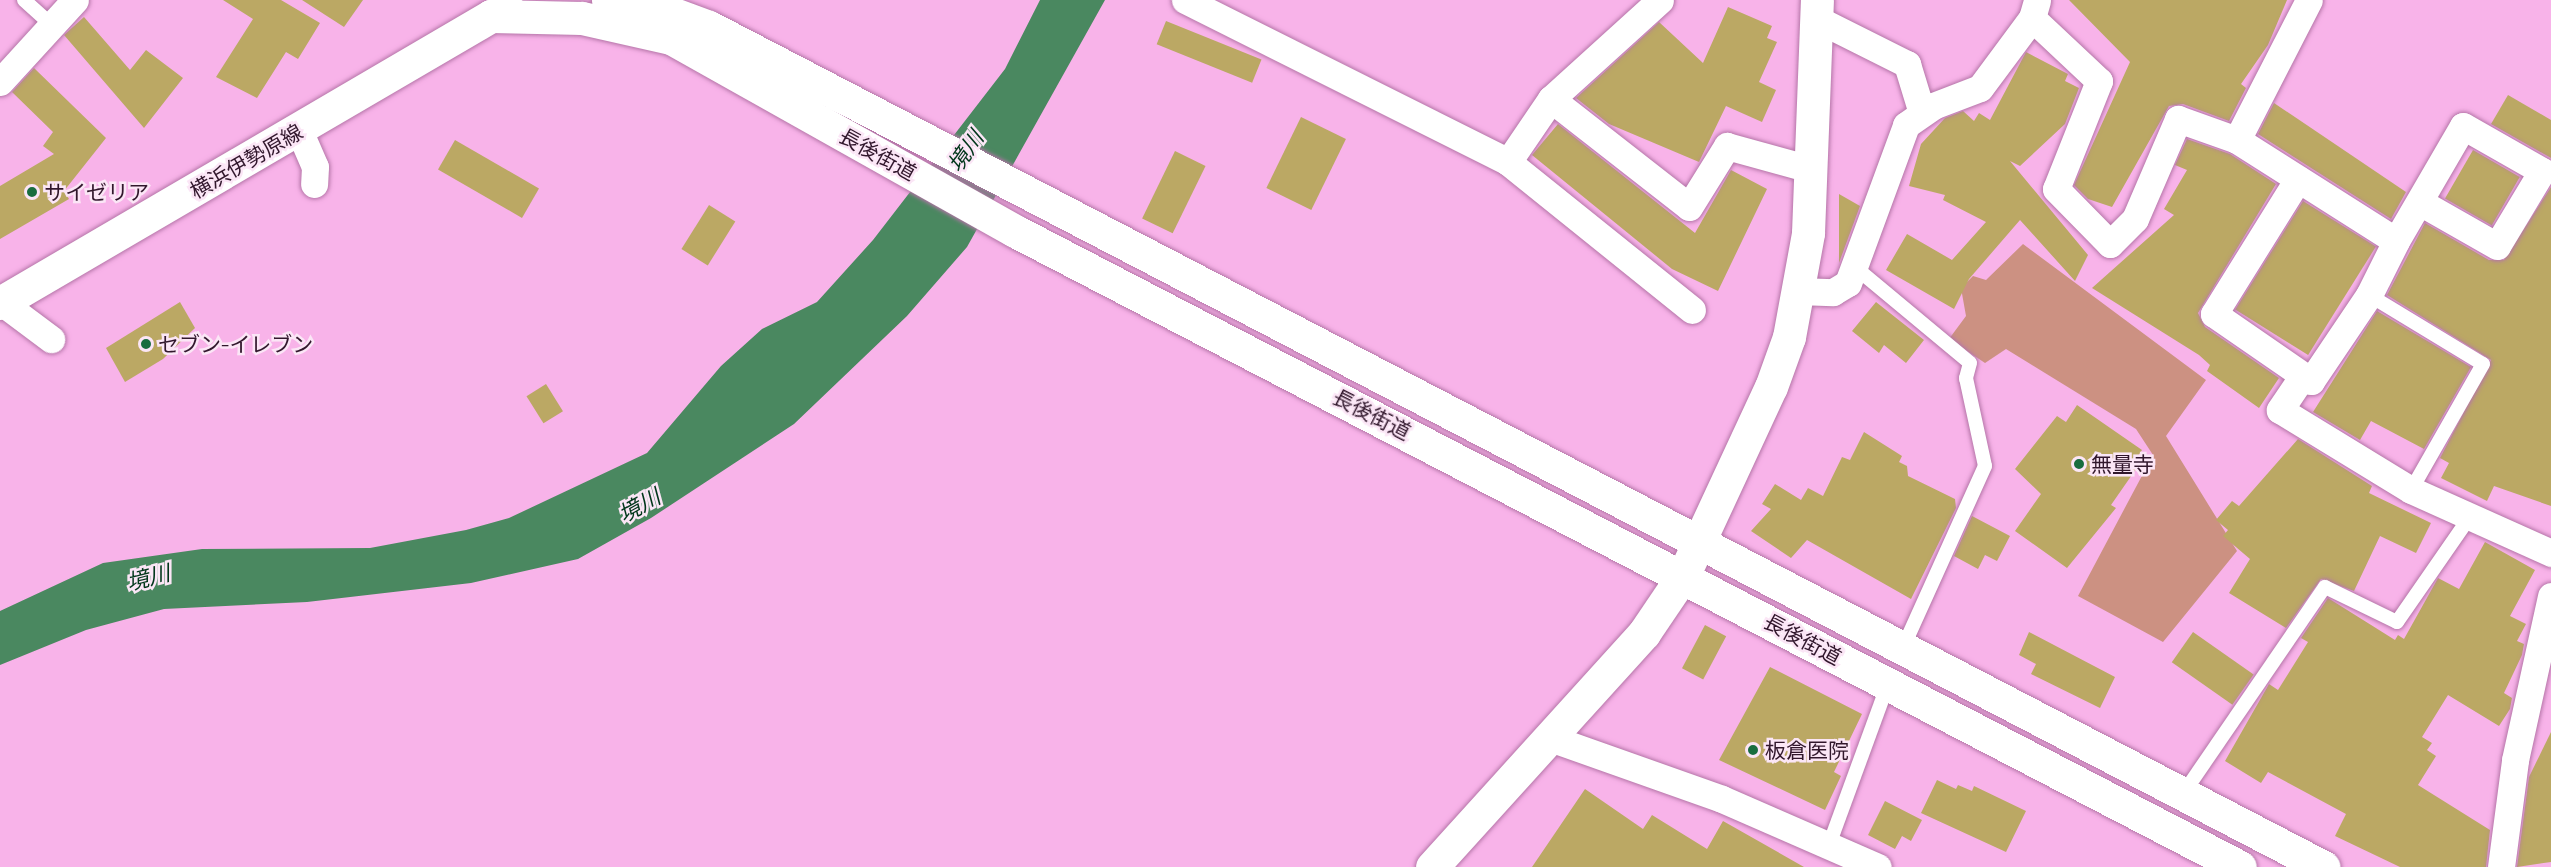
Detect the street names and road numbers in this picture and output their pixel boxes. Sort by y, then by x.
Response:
street label: 横浜伊勢原線 [185,119,307,203]
street label: 長後街道 [835,123,921,185]
street label: 長後街道 [1329,384,1415,444]
street label: 長後街道 [1760,608,1846,670]

